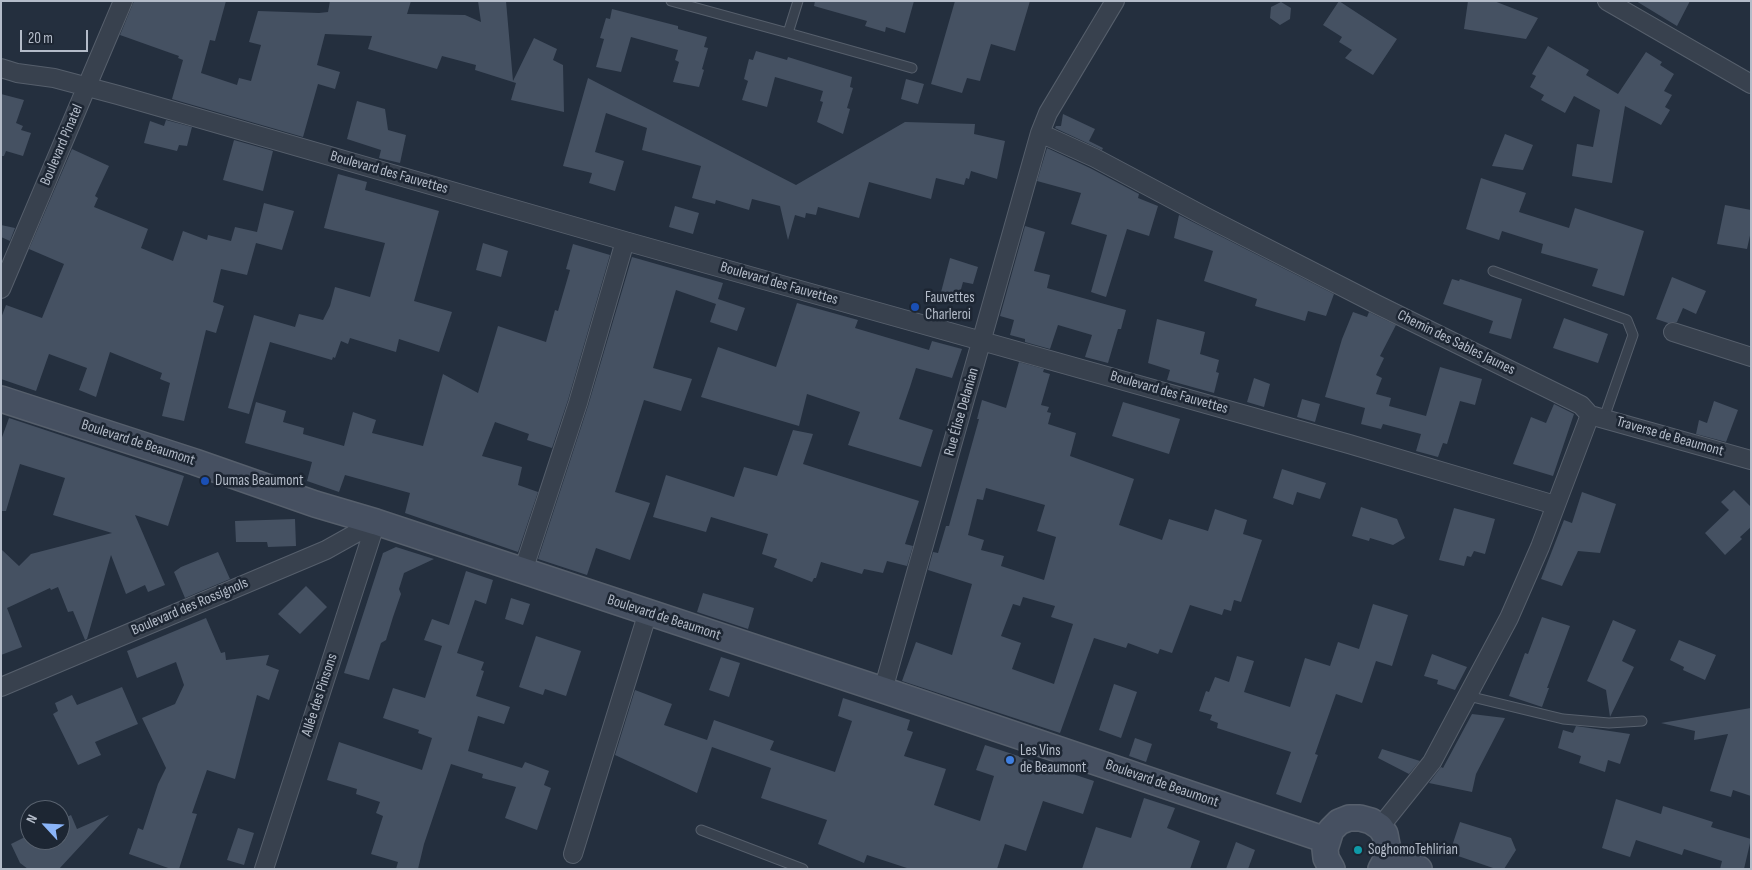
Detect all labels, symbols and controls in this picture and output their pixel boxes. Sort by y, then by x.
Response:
scale bar [22,20,90,52]
text: 20 m [28,29,53,48]
street label: Boulevard Pinatel [37,102,87,188]
street label: Boulevard des Fauvettes [328,148,450,198]
street label: Boulevard des Fauvettes [718,259,840,309]
place label: Fauvettes Charleroi [925,289,975,324]
marker: Fauvettes Charleroi [909,301,921,313]
street label: Chemin des Sables Jaunes [1394,307,1518,379]
street label: Rue Élise Delanian [941,366,983,458]
street label: Boulevard des Fauvettes [1108,368,1230,418]
street label: Traverse de Beaumont [1614,413,1726,461]
street label: Boulevard de Beaumont [79,416,197,470]
place label: Dumas Beaumont [215,472,304,490]
marker: Dumas Beaumont [199,475,211,487]
street label: Boulevard des Rossignols [129,574,251,640]
street label: Boulevard de Beaumont [605,591,723,645]
street label: Allée des Pinsons [298,651,342,739]
place label: Les Vins de Beaumont [1020,742,1086,777]
marker: Les Vins de Beaumont [1004,754,1016,766]
street label: Boulevard de Beaumont [1103,756,1221,812]
north arrow [20,800,70,850]
text: N [23,812,41,826]
place label: SoghomoTehlirian [1368,841,1458,859]
marker: SoghomoTehlirian [1352,844,1364,856]

